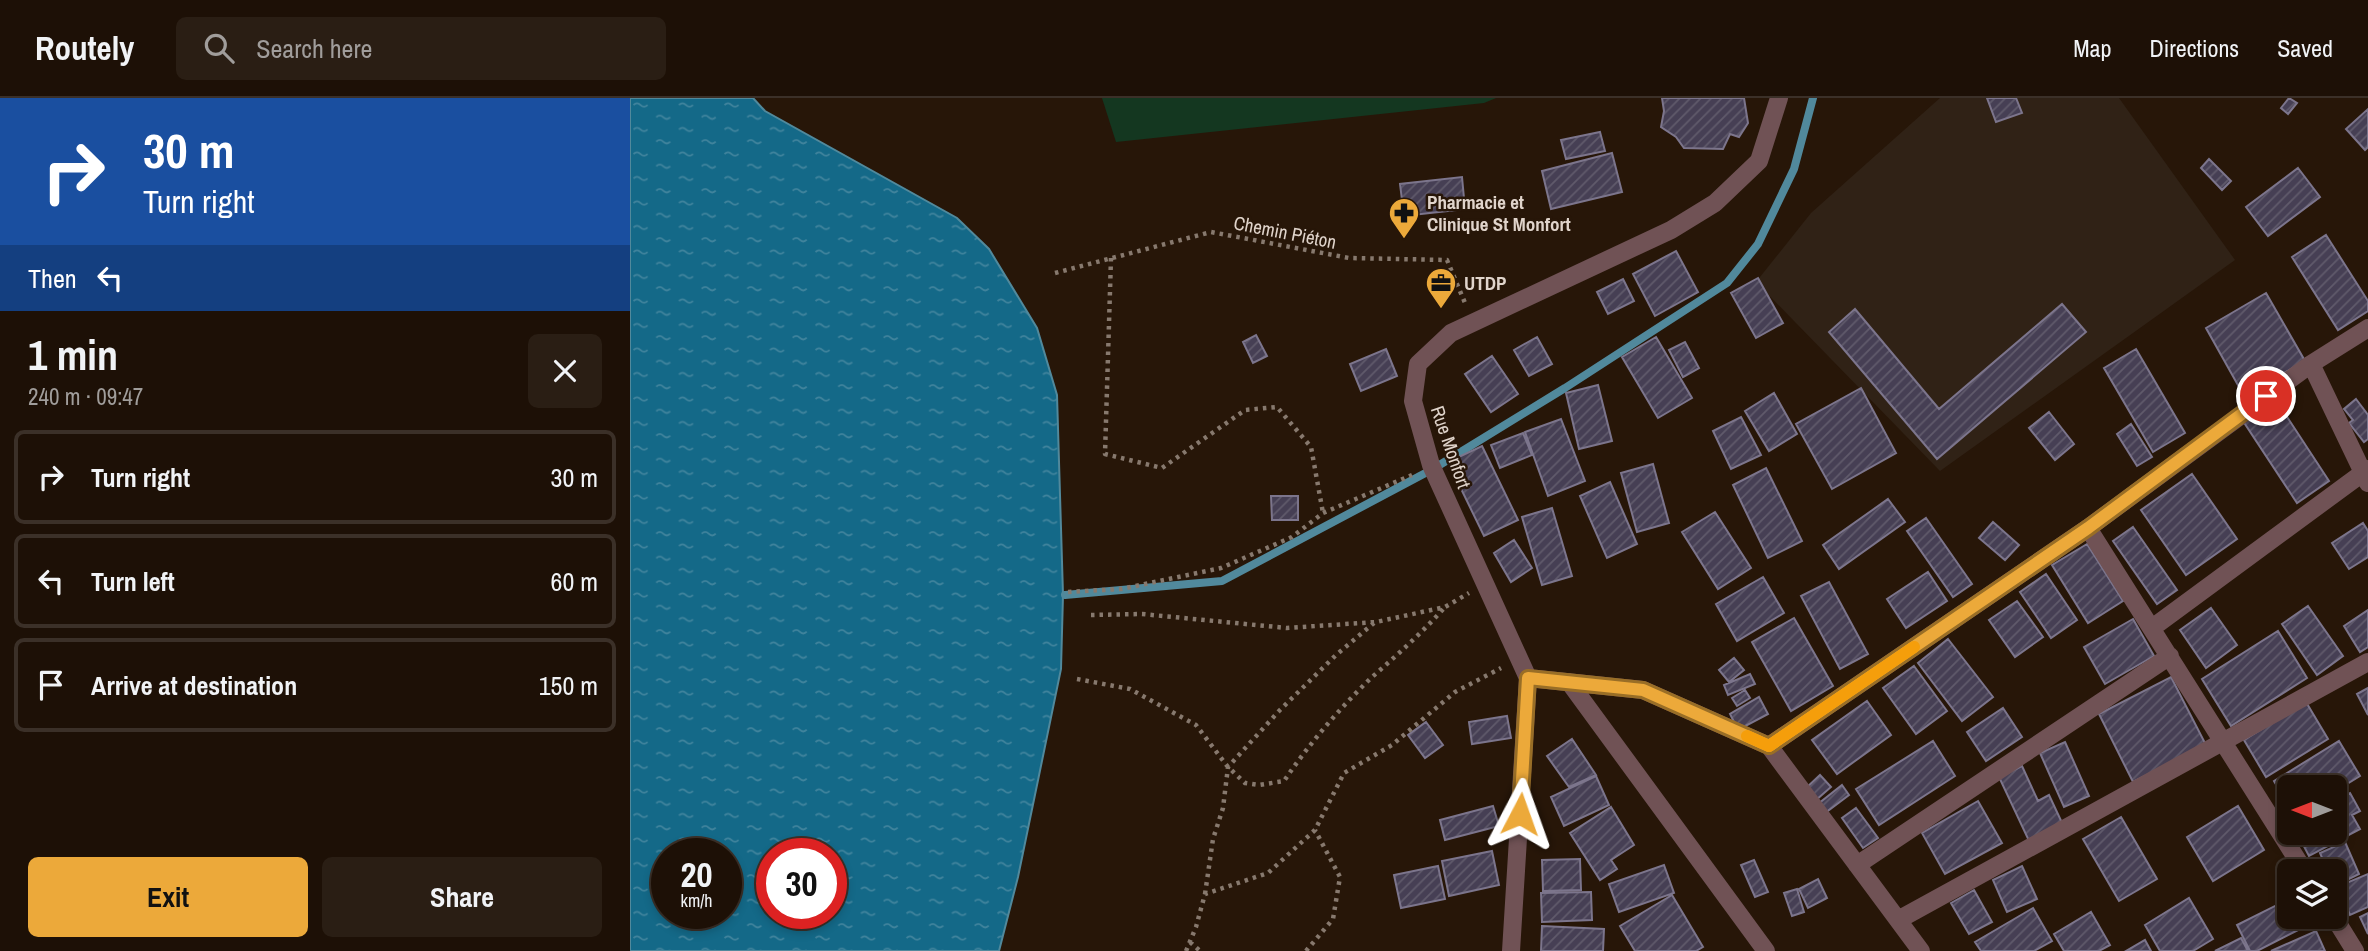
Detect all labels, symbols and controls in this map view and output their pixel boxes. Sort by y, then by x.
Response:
search box [176,17,666,80]
text: Routely [35,26,134,70]
icon: search [200,29,238,67]
text: Search here [256,31,372,66]
text: Map [2073,32,2111,64]
text: Directions [2149,32,2239,64]
text: Saved [2277,32,2333,64]
text: 30 m [143,117,235,183]
icon: right [28,126,119,217]
text: Turn right [143,180,255,223]
place label: Pharmacie et Clinique St Monfort [1427,189,1571,237]
pharmacy icon: Pharmacie et Clinique St Monfort [1387,196,1421,240]
street label: Chemin Piéton [1232,209,1338,255]
icon: left [91,259,129,297]
text: Then [28,261,77,296]
office icon: UTDP [1424,266,1458,310]
place label: UTDP [1464,270,1506,296]
text: 1 min [28,327,118,383]
button: close [528,334,602,408]
pin [2236,366,2296,426]
icon: arrive [2247,377,2285,415]
text: 240 m · 09:47 [28,381,143,412]
street label: Rue Monfort [1425,402,1477,492]
icon: right [32,458,70,496]
text: Turn right [91,460,190,495]
text: 30 m [551,460,598,495]
icon: left [32,562,70,600]
text: Turn left [91,564,175,599]
text: 60 m [551,564,598,599]
icon: arrive [32,666,70,704]
text: Arrive at destination [91,668,297,703]
text: 150 m [539,668,598,703]
north arrow [2277,775,2347,845]
map controls [2277,775,2347,929]
position arrow [1483,777,1557,851]
speed limit sign: 30 [756,838,847,929]
text: 20 [681,851,712,898]
button: Exit [28,857,308,937]
button: Share [322,857,602,937]
button: layers [2277,859,2347,929]
text: km/h [681,888,713,913]

